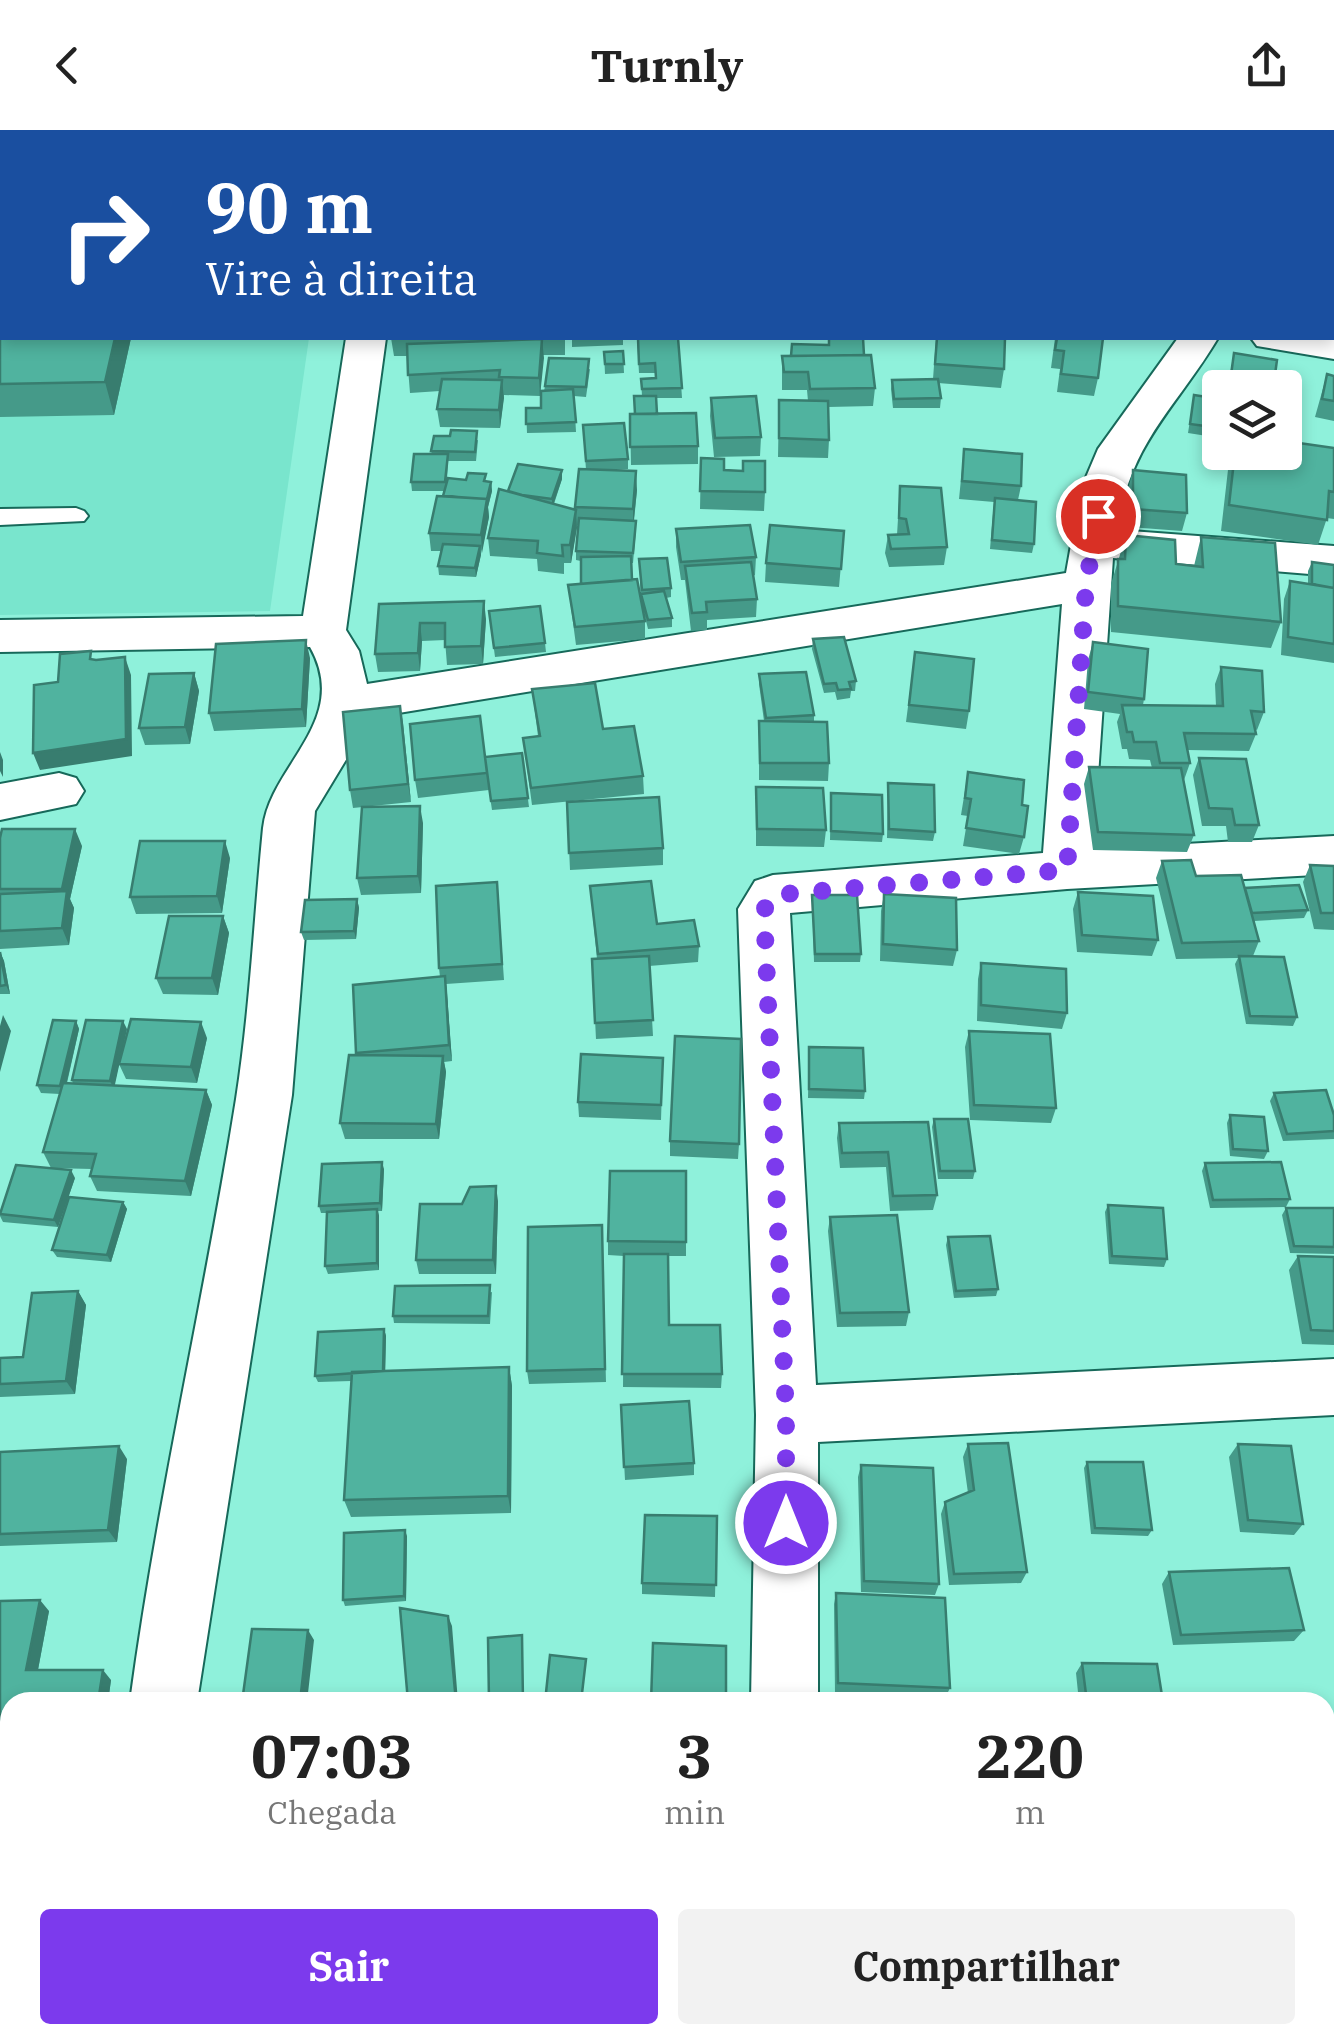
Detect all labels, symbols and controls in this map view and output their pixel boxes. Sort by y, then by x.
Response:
text: Turnly [591,36,743,94]
icon: back [40,38,95,93]
icon: share [1239,38,1294,93]
text: 90 m [205,161,373,252]
icon: right [40,170,170,300]
text: Vire à direita [205,249,478,307]
map controls [1202,370,1302,470]
button: layers [1202,370,1302,470]
pin [1056,474,1141,559]
icon: arrive [1071,489,1126,544]
position arrow [734,1471,838,1575]
text: 07:03 [251,1716,413,1795]
text: 3 [677,1716,713,1795]
text: 220 [976,1716,1084,1795]
text: Chegada [267,1791,397,1833]
text: min [664,1791,725,1833]
text: m [1015,1791,1045,1833]
button: Sair [40,1909,658,2024]
button: Compartilhar [678,1909,1295,2024]

